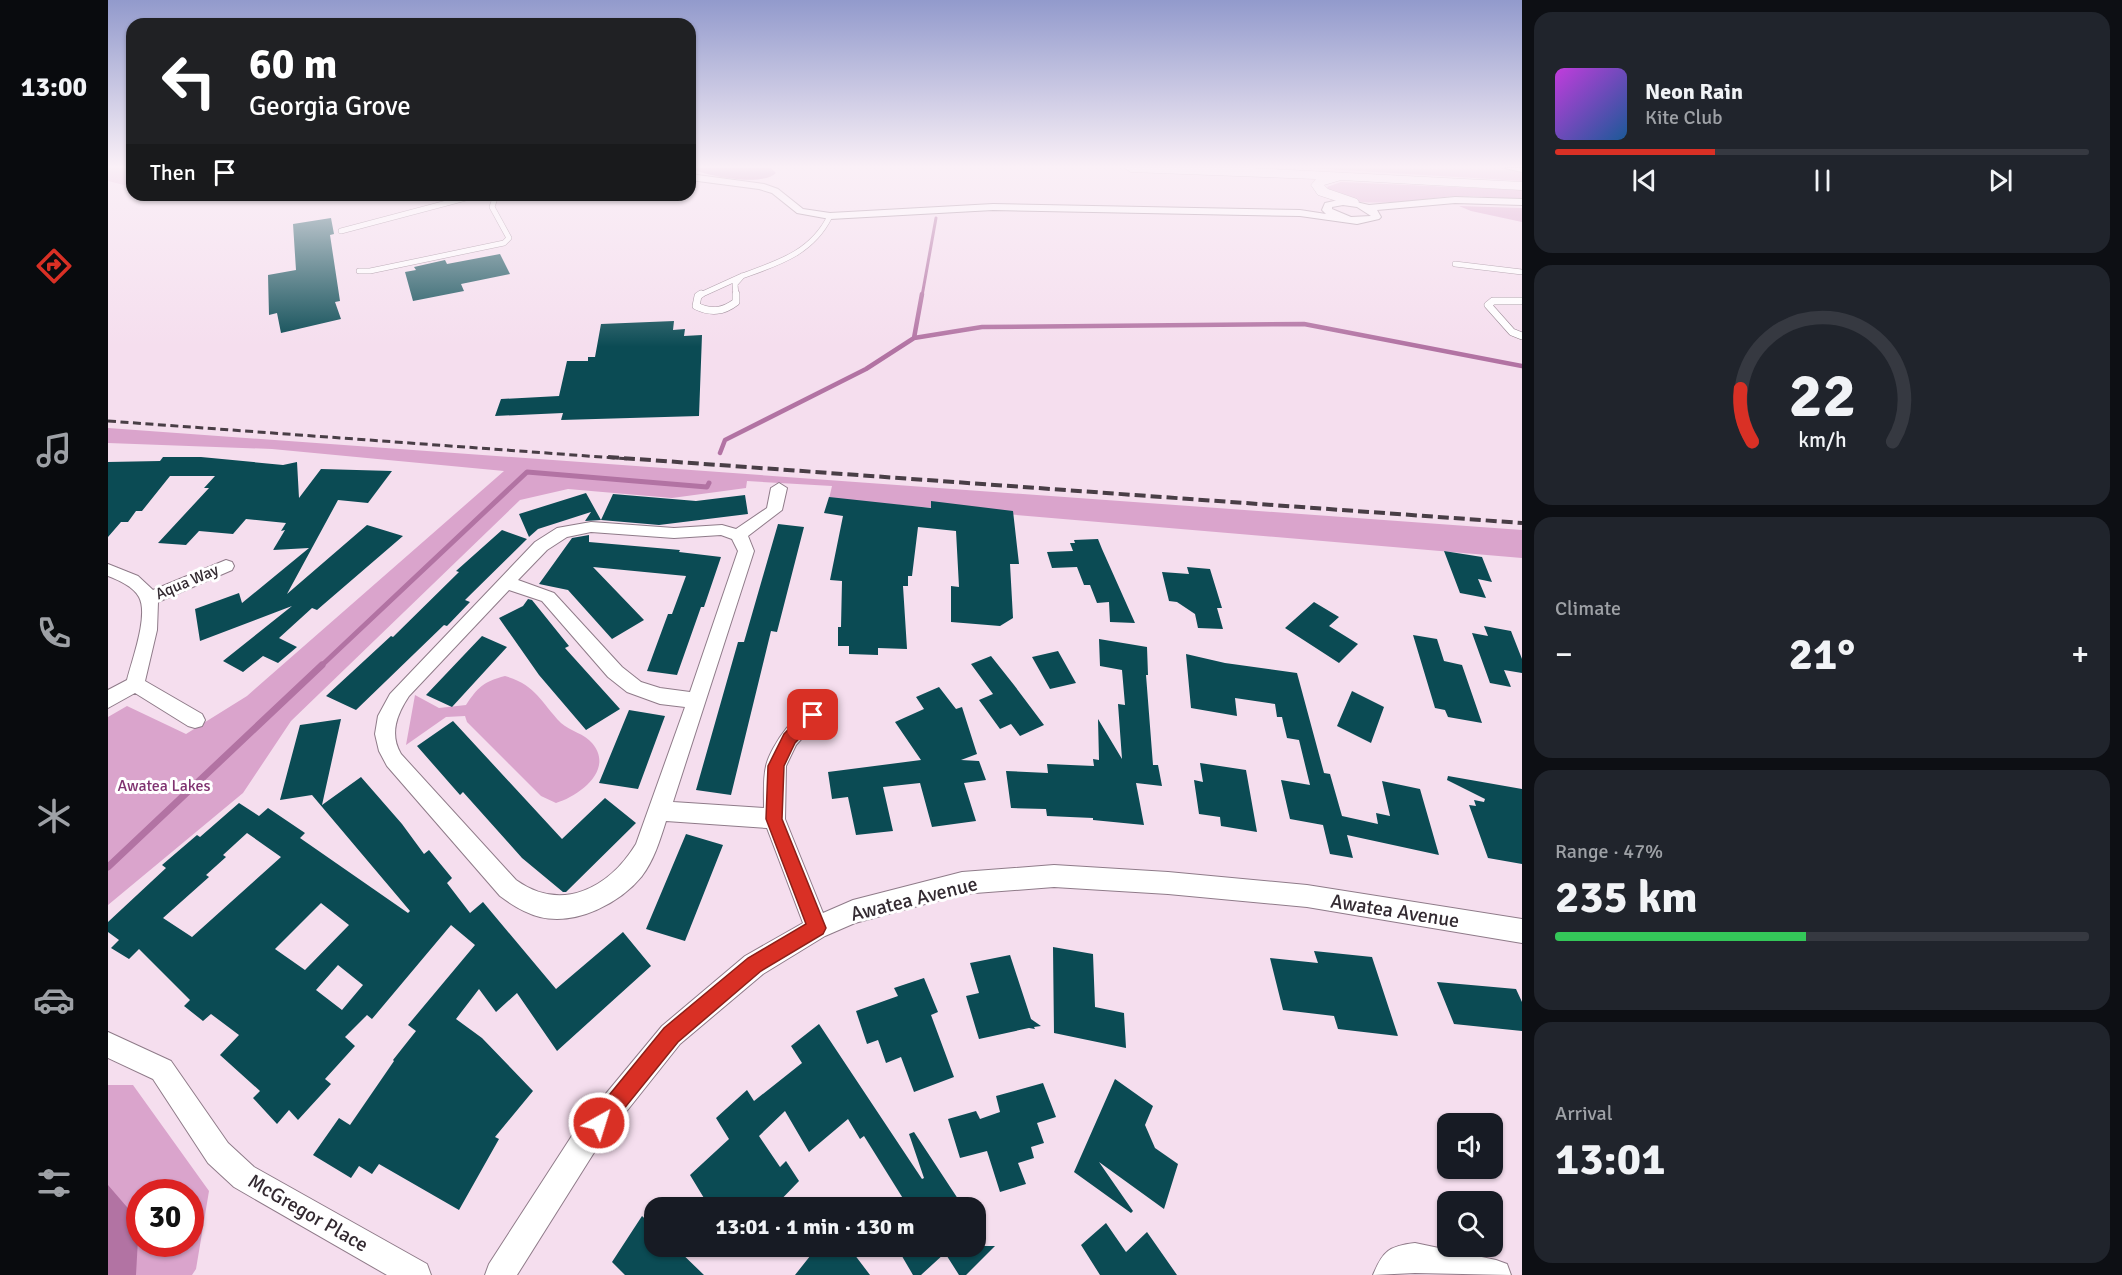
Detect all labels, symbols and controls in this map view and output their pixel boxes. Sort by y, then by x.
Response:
text: 60 m [249,39,338,90]
icon: left [150,42,228,120]
text: 13:00 [21,71,87,104]
text: Neon Rain [1645,78,1743,105]
text: Georgia Grove [249,90,411,123]
text: Kite Club [1645,105,1723,130]
icon: arrive [208,156,241,189]
text: Then [150,159,196,186]
icon: previous [1628,164,1661,197]
icon: pause [1806,164,1839,197]
icon: next [1984,164,2017,197]
icon: directions [33,245,75,287]
text: 22 [1788,357,1856,434]
text: km/h [1798,427,1846,453]
icon: music [33,429,75,471]
street label: Aqua Way [152,560,222,604]
text: Climate [1555,596,1621,621]
icon: phone [33,612,75,654]
text: 21° [1789,627,1855,682]
text: − [1555,634,1573,675]
text: + [2071,634,2089,675]
pin [787,689,838,740]
icon: arrive [796,698,829,731]
park label: Awatea Lakes [117,776,211,796]
icon: climate [33,795,75,837]
text: Range · 47% [1555,839,1663,864]
text: 235 km [1555,870,1698,925]
street label: Awatea Avenue [848,871,980,927]
street label: Awatea Avenue [1329,888,1461,934]
icon: car [33,979,75,1021]
position arrow [567,1091,631,1155]
text: Arrival [1555,1101,1613,1126]
map controls [1437,1113,1503,1257]
button: sound [1437,1113,1503,1179]
text: 13:01 [1555,1132,1665,1187]
icon: filters [33,1162,75,1204]
street label: McGregor Place [243,1168,373,1258]
speed limit sign: 30 [126,1179,204,1257]
button: search [1437,1191,1503,1257]
text: 13:01 · 1 min · 130 m [715,1213,915,1240]

